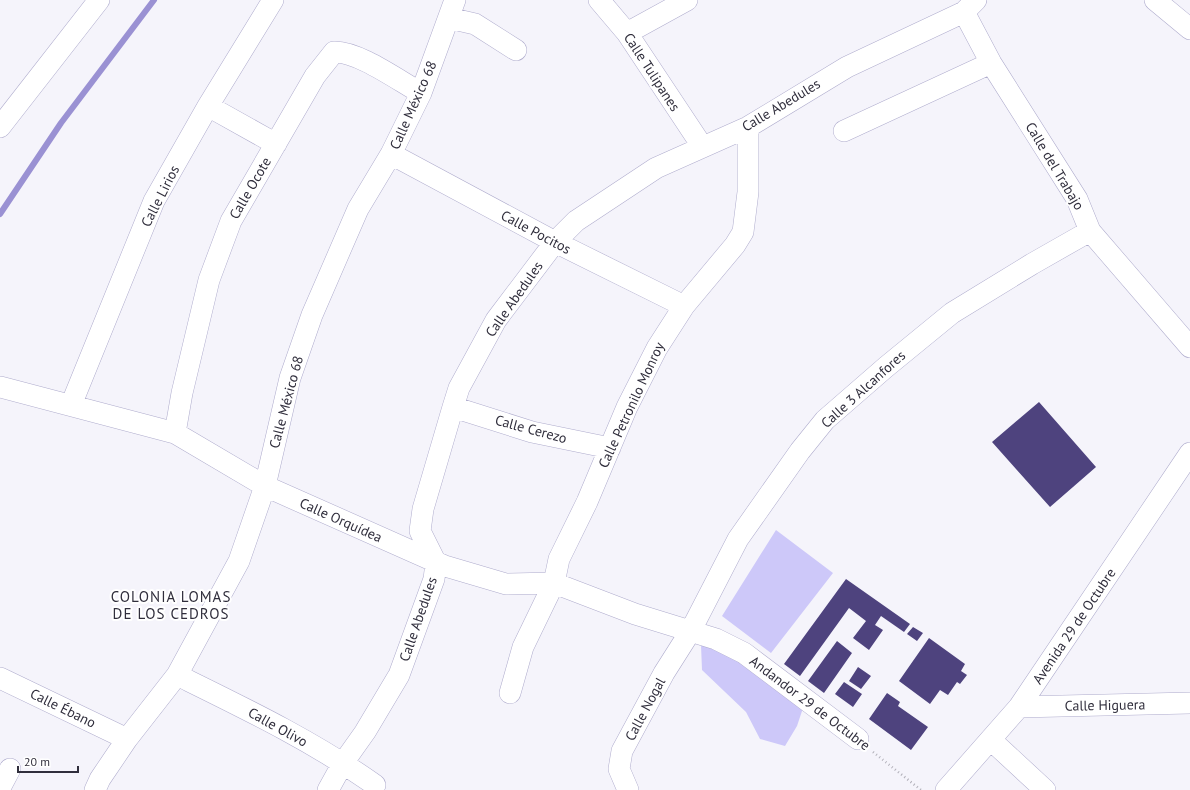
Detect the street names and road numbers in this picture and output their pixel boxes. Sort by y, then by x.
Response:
street label: Calle Tulipanes [620,29,684,115]
street label: Calle México 68 [385,58,441,152]
street label: Calle Abedules [739,74,824,135]
street label: Calle del Trabajo [1022,119,1088,213]
street label: Calle Ocote [225,154,275,222]
street label: Calle Lirios [137,162,183,230]
street label: Calle Pocitos [498,206,574,258]
street label: Calle Abedules [481,258,547,340]
street label: Calle Petronilo Monroy [594,339,668,471]
street label: Calle 3 Alcanfores [817,346,909,432]
street label: Calle México 68 [265,354,307,450]
street label: Calle Cerezo [493,411,569,447]
street label: Calle Orquídea [297,494,385,546]
street label: Avenida 29 de Octubre [1029,565,1119,687]
street label: Calle Abedules [395,574,441,664]
street label: Andandor 29 de Octubre [746,652,874,754]
street label: Calle Nogal [621,674,669,744]
street label: Calle Ébano [27,684,99,732]
street label: Calle Higuera [1064,695,1146,715]
street label: Calle Olivo [245,703,311,751]

